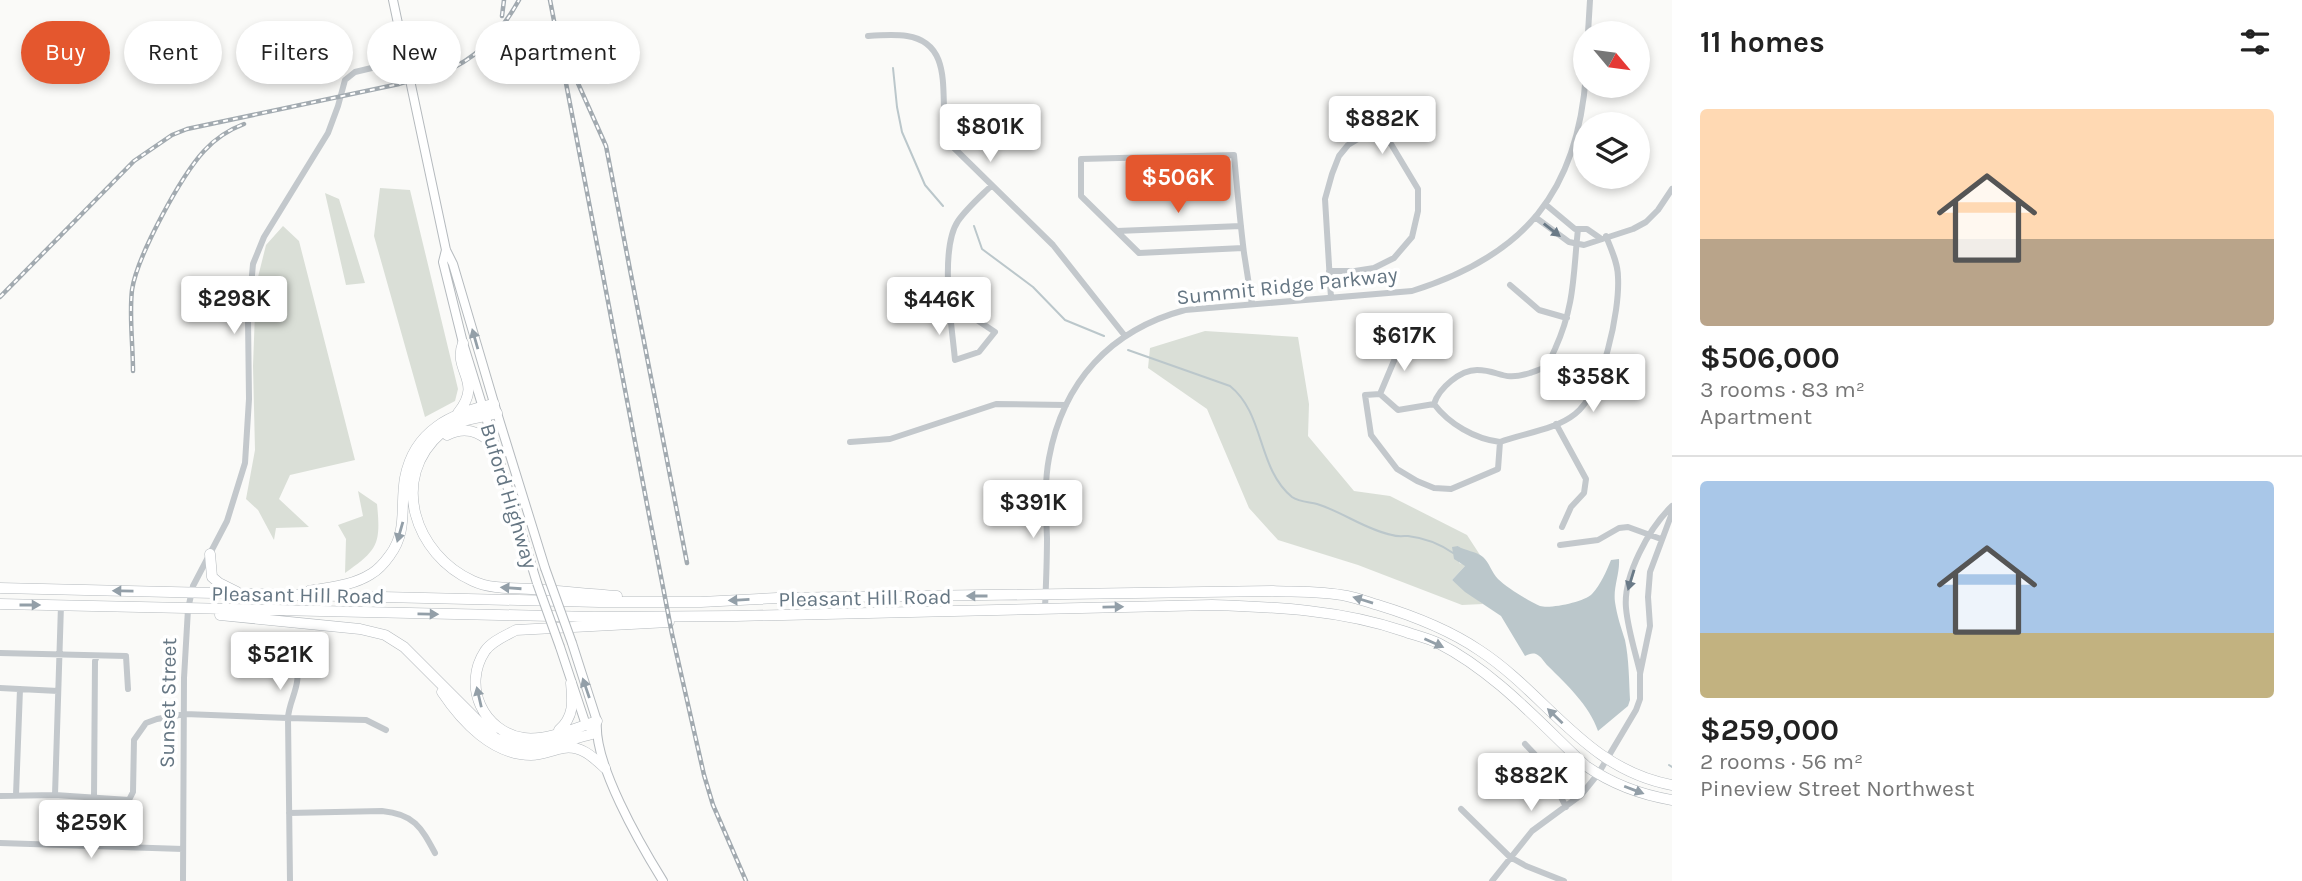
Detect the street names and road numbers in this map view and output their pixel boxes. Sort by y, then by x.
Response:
street label: Summit Ridge Parkway [1175,262,1399,310]
street label: Buford Highway [475,420,543,572]
street label: Pleasant Hill Road [211,581,385,609]
street label: Pleasant Hill Road [778,584,952,612]
street label: Sunset Street [155,637,181,768]

